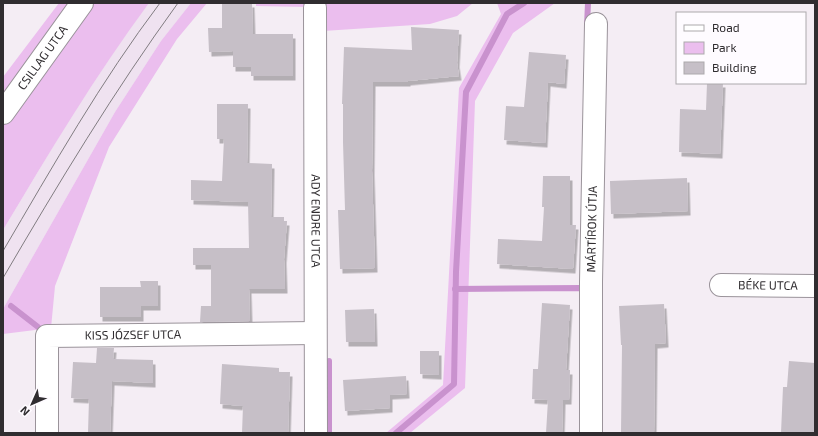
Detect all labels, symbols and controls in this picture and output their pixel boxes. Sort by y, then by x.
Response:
legend [676,12,806,84]
text: Road [712,20,740,34]
street label: CSILLAG UTCA [14,22,70,92]
text: Park [712,40,737,54]
text: Building [712,60,757,74]
street label: ADY ENDRE UTCA [309,174,324,268]
street label: MÁRTÍROK ÚTJA [583,185,599,272]
street label: BÉKE UTCA [738,277,798,292]
street label: KISS JÓZSEF UTCA [85,326,182,342]
north arrow [12,384,52,424]
text: N [17,404,32,419]

